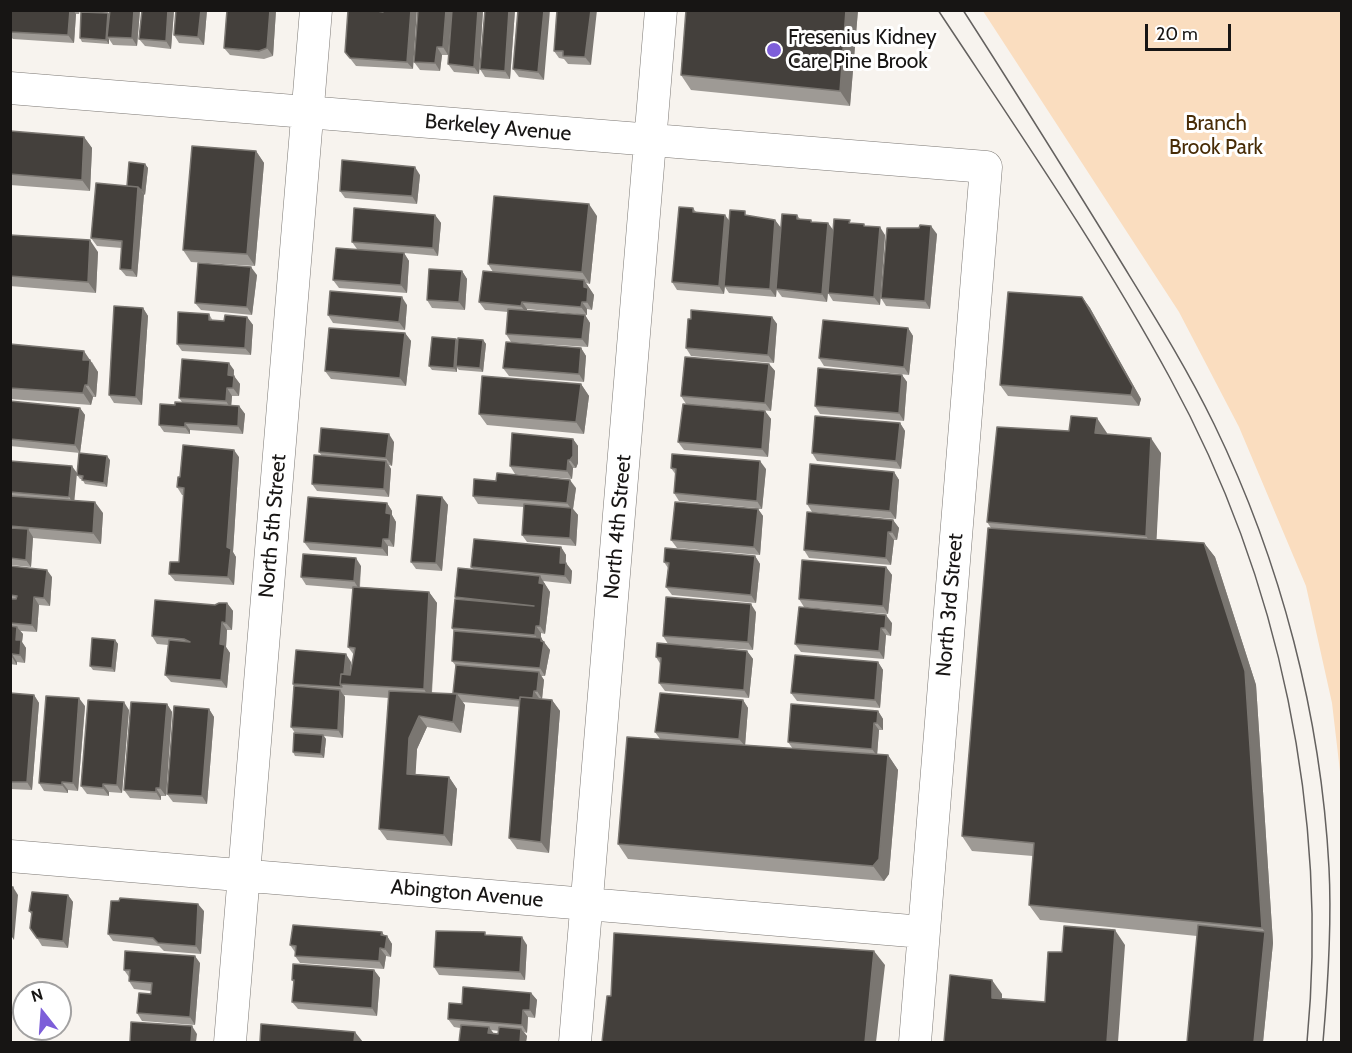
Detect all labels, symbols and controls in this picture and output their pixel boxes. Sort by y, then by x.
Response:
scale bar [1148,12,1234,50]
text: 20 m [1156,23,1198,45]
place label: Fresenius Kidney Care Pine Brook [788,25,937,75]
marker: Fresenius Kidney Care Pine Brook [765,41,783,59]
street label: Berkeley Avenue [424,109,572,147]
park label: Branch Brook Park [1169,111,1263,161]
street label: North 5th Street [254,453,292,599]
street label: North 4th Street [599,454,637,600]
street label: North 3rd Street [931,532,969,678]
street label: Abington Avenue [390,875,544,913]
north arrow [12,981,72,1041]
text: N [29,984,45,1006]

